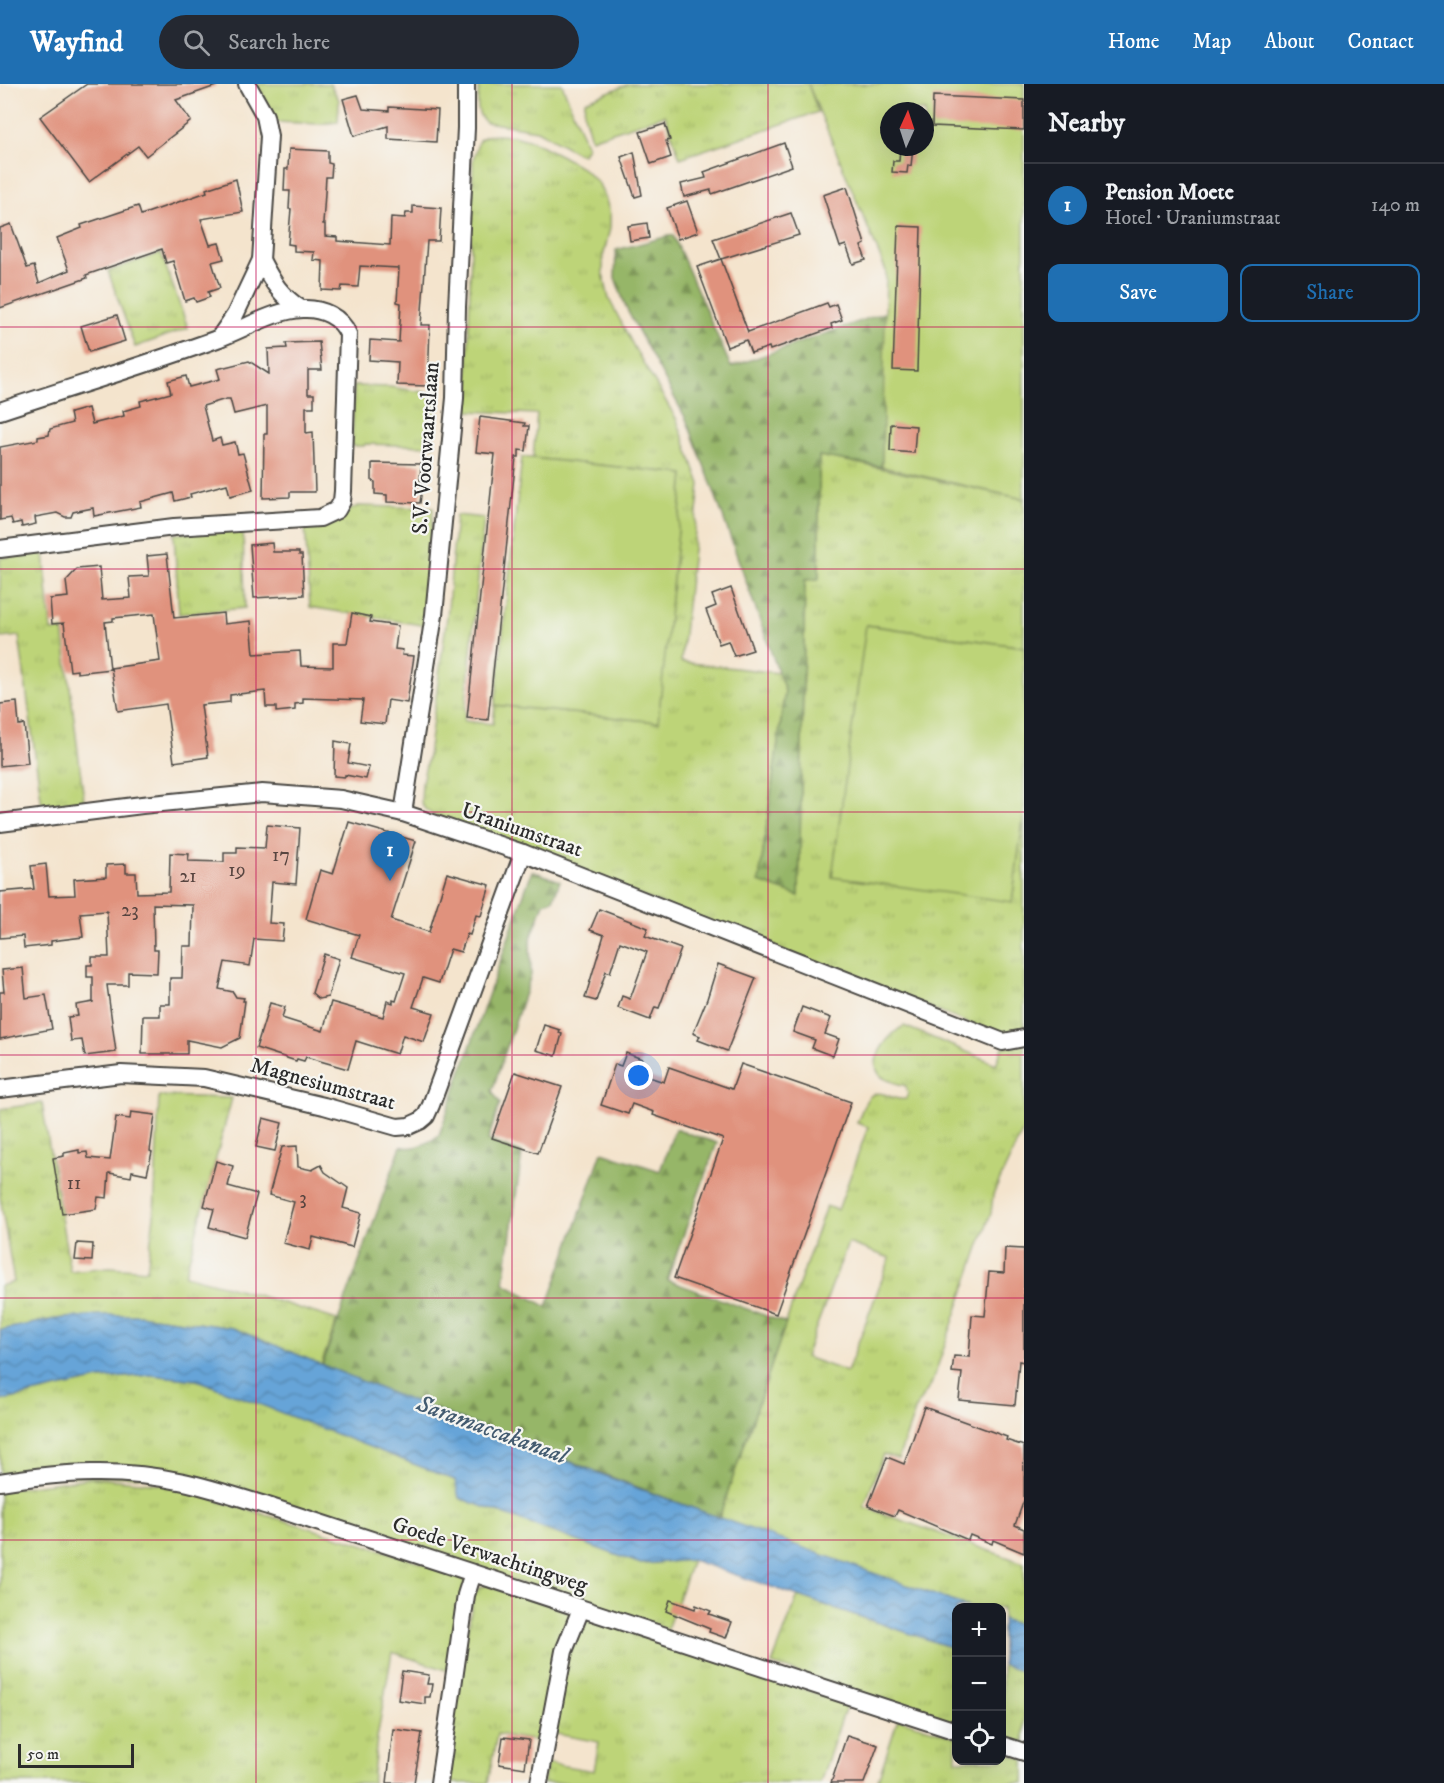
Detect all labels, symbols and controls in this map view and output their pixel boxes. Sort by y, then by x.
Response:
search box [159,15,579,69]
text: Wayfind [30,25,123,60]
icon: search [180,26,213,59]
text: Search here [228,29,330,56]
text: Home [1108,29,1160,55]
text: Map [1193,29,1231,55]
text: About [1264,29,1315,55]
text: Contact [1348,29,1414,55]
north arrow [880,102,934,156]
text: Nearby [1048,107,1125,140]
text: Pension Moete [1105,179,1234,206]
text: 1 [1064,193,1071,218]
text: 140 m [1371,193,1420,218]
text: Hotel · Uraniumstraat [1105,206,1280,231]
button: Save [1048,264,1228,322]
button: Share [1240,264,1420,322]
street label: S.V. Voorwaartslaan [407,360,446,535]
street label: Uraniumstraat [458,797,586,863]
pin: 1 [370,832,410,881]
house number: 17 [272,843,290,868]
house number: 19 [228,858,246,883]
house number: 21 [179,864,197,889]
house number: 23 [121,898,139,923]
street label: Magnesiumstraat [247,1052,399,1116]
your location [624,1061,653,1090]
house number: 11 [67,1171,81,1196]
house number: 3 [299,1186,307,1211]
water label: Saramaccakanaal [412,1388,574,1472]
street label: Goede Verwachtingweg [389,1511,591,1599]
map controls [952,1603,1006,1765]
button: + [952,1603,1006,1657]
button: − [952,1657,1006,1711]
button: locate [952,1711,1006,1765]
scale bar [18,1741,134,1768]
text: 50 m [27,1744,59,1764]

